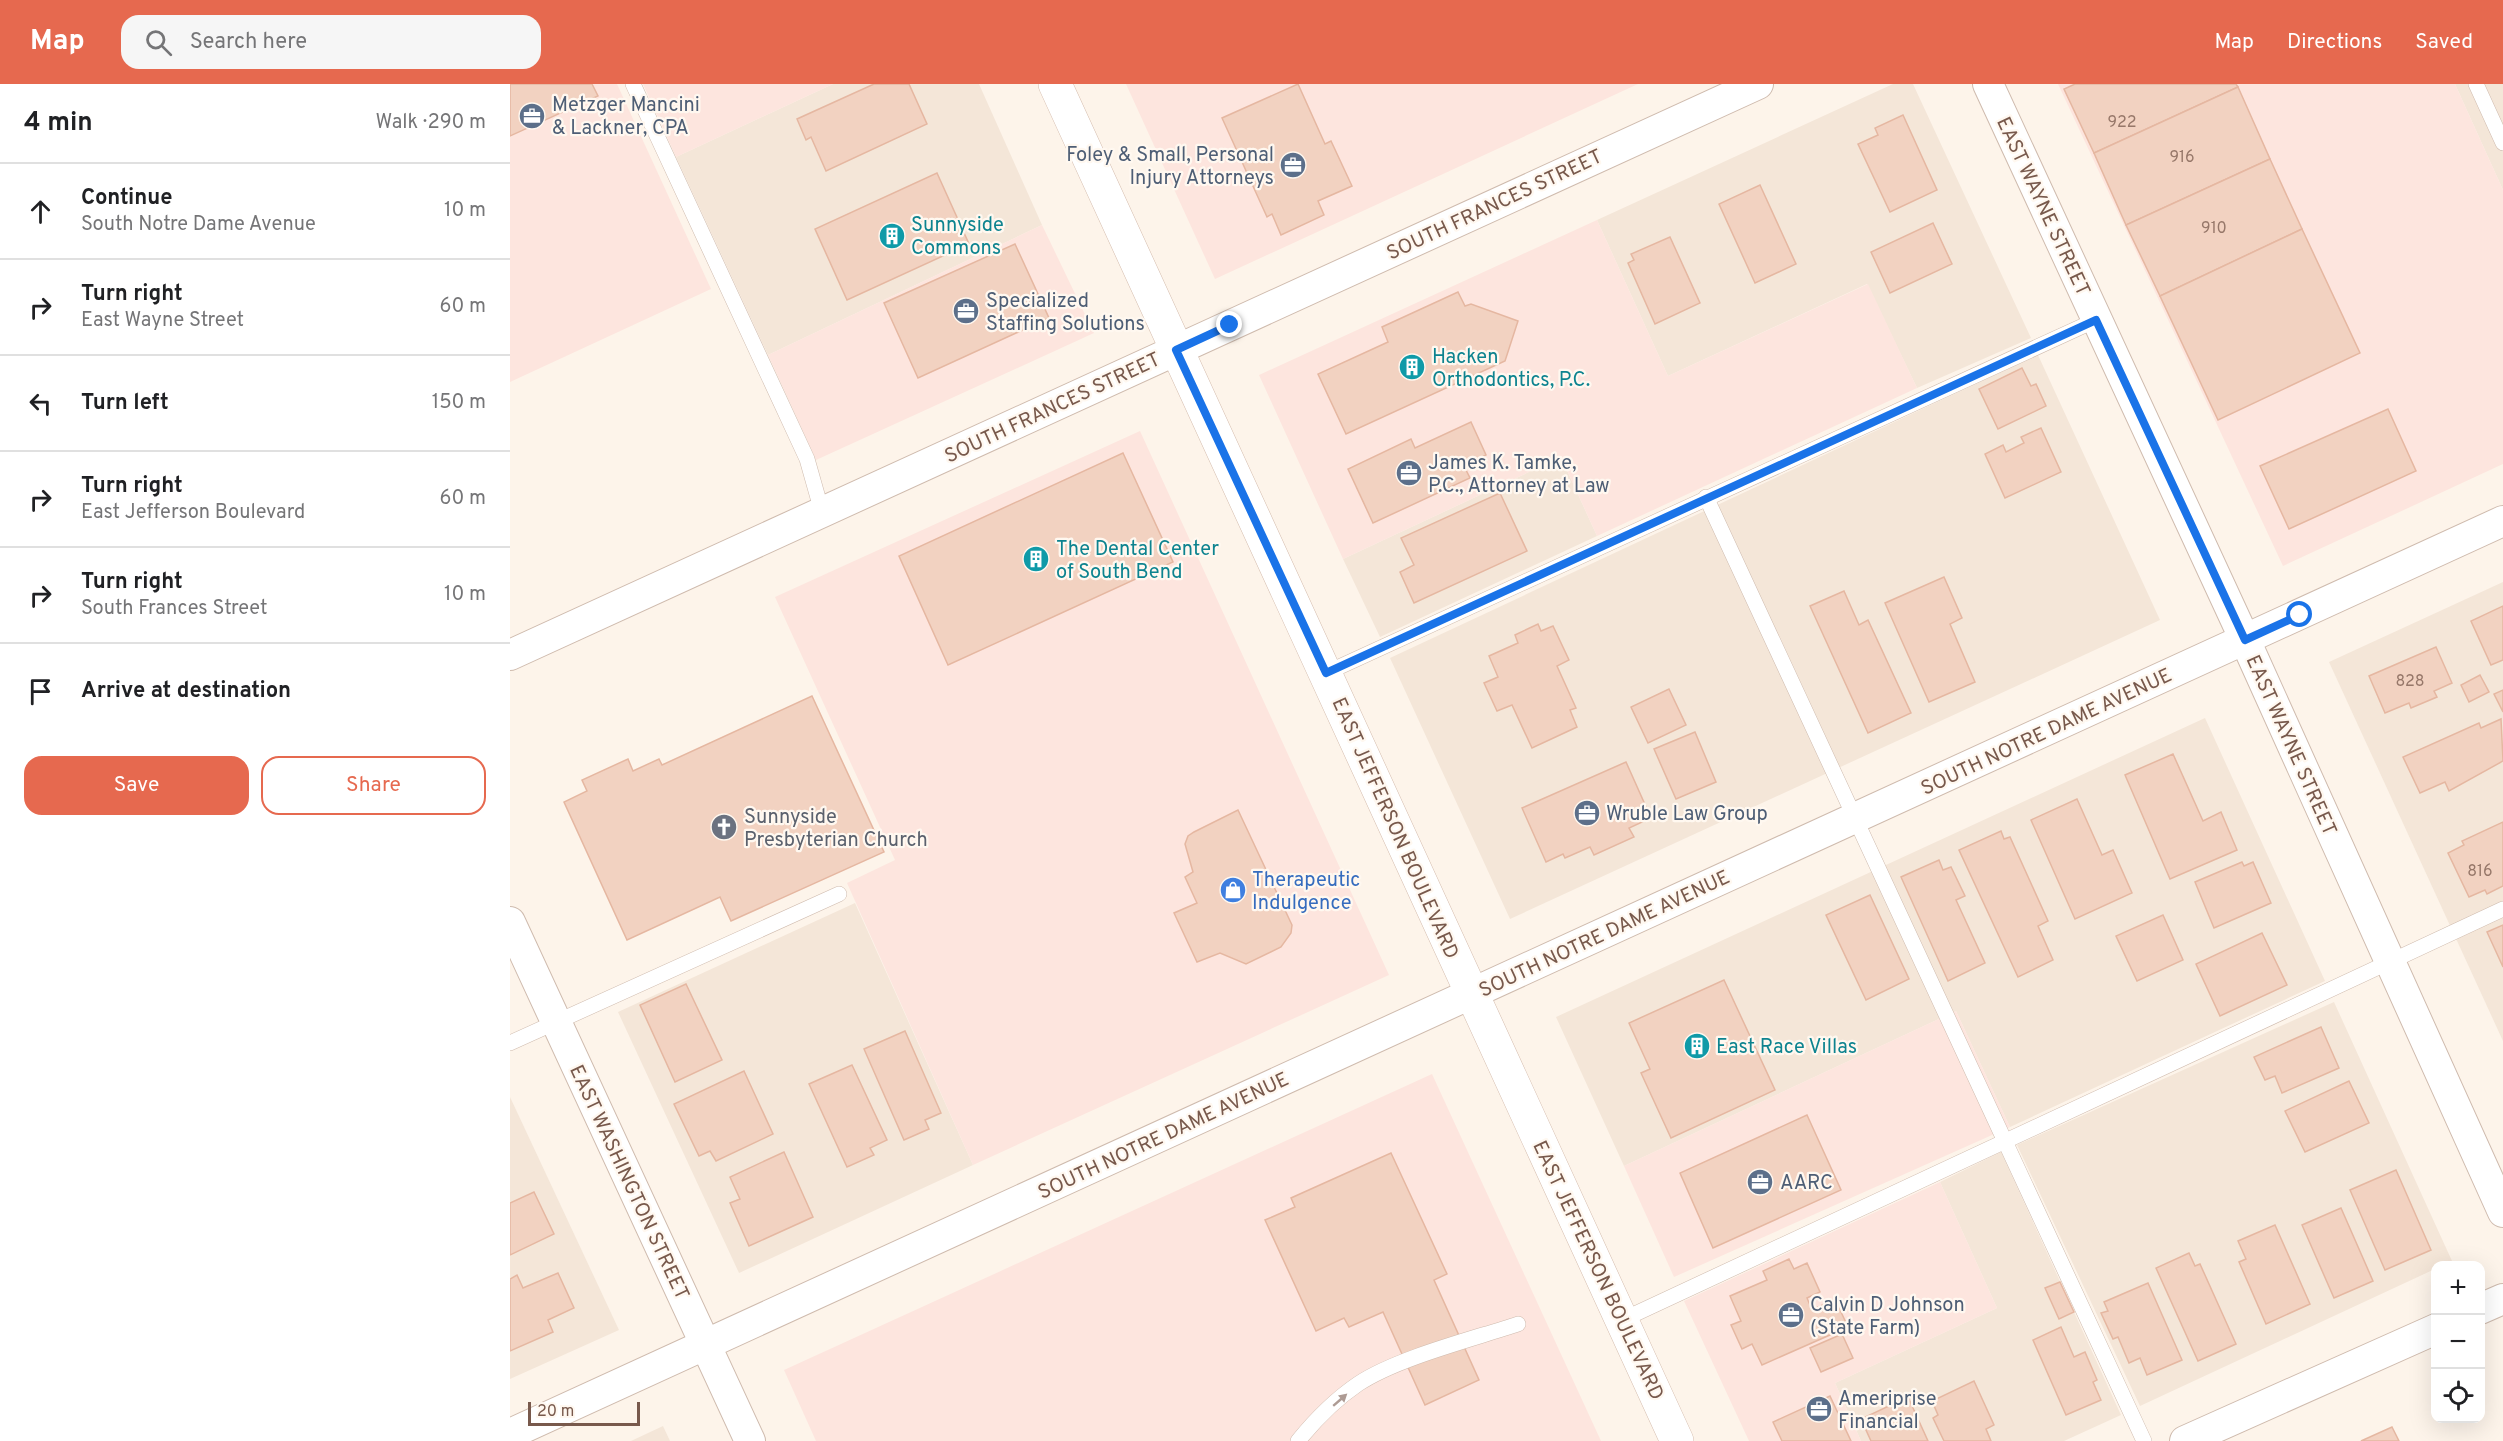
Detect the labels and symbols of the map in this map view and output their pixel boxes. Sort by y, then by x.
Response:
place label: Metzger Mancini & Lackner, CPA [552,93,700,142]
office icon: Metzger Mancini & Lackner, CPA [517,101,547,131]
street label: EAST WAYNE STREET [1989,113,2095,301]
house number: 922 [2107,113,2137,133]
place label: Foley & Small, Personal Injury Attorneys [1066,143,1274,192]
street label: SOUTH FRANCES STREET [1383,144,1607,267]
house number: 916 [2169,148,2195,168]
office icon: Foley & Small, Personal Injury Attorneys [1278,150,1308,180]
place label: Sunnyside Commons [911,213,1004,262]
house number: 910 [2201,219,2227,239]
building icon: Sunnyside Commons [877,221,907,251]
place label: Specialized Staffing Solutions [986,289,1145,338]
office icon: Specialized Staffing Solutions [951,296,981,326]
route end [1216,311,1242,337]
place label: Hacken Orthodontics, P.C. [1432,345,1590,394]
street label: SOUTH FRANCES STREET [941,347,1165,470]
building icon: Hacken Orthodontics, P.C. [1397,352,1427,382]
place label: James K. Tamke, P.C., Attorney at Law [1428,451,1610,500]
office icon: James K. Tamke, P.C., Attorney at Law [1394,458,1424,488]
place label: The Dental Center of South Bend [1056,537,1219,586]
building icon: The Dental Center of South Bend [1021,544,1051,574]
route start [2286,601,2312,627]
street label: EAST WAYNE STREET [2239,652,2342,840]
street label: SOUTH NOTRE DAME AVENUE [1917,663,2177,802]
house number: 828 [2395,672,2425,692]
street label: EAST JEFFERSON BOULEVARD [1325,694,1464,964]
office icon: Wruble Law Group [1572,798,1602,828]
place label: Wruble Law Group [1606,802,1768,828]
place label: Sunnyside Presbyterian Church [744,805,928,854]
church icon: Sunnyside Presbyterian Church [709,812,739,842]
house number: 816 [2467,862,2493,882]
street label: SOUTH NOTRE DAME AVENUE [1475,865,1735,1004]
place label: Therapeutic Indulgence [1252,868,1360,917]
shop icon: Therapeutic Indulgence [1218,875,1248,905]
building icon: East Race Villas [1682,1031,1712,1061]
place label: East Race Villas [1716,1035,1857,1061]
street label: EAST WASHINGTON STREET [562,1061,694,1304]
street label: SOUTH NOTRE DAME AVENUE [1034,1067,1294,1206]
street label: EAST JEFFERSON BOULEVARD [1526,1137,1669,1405]
office icon: AARC [1745,1167,1775,1197]
place label: AARC [1780,1171,1833,1197]
place label: Calvin D Johnson (State Farm) [1810,1293,1965,1342]
office icon: Calvin D Johnson (State Farm) [1776,1300,1806,1330]
place label: Ameriprise Financial [1838,1387,1936,1436]
one-way arrow [1332,1394,1347,1407]
office icon: Ameriprise Financial [1804,1394,1834,1424]
scale bar [528,1399,640,1426]

